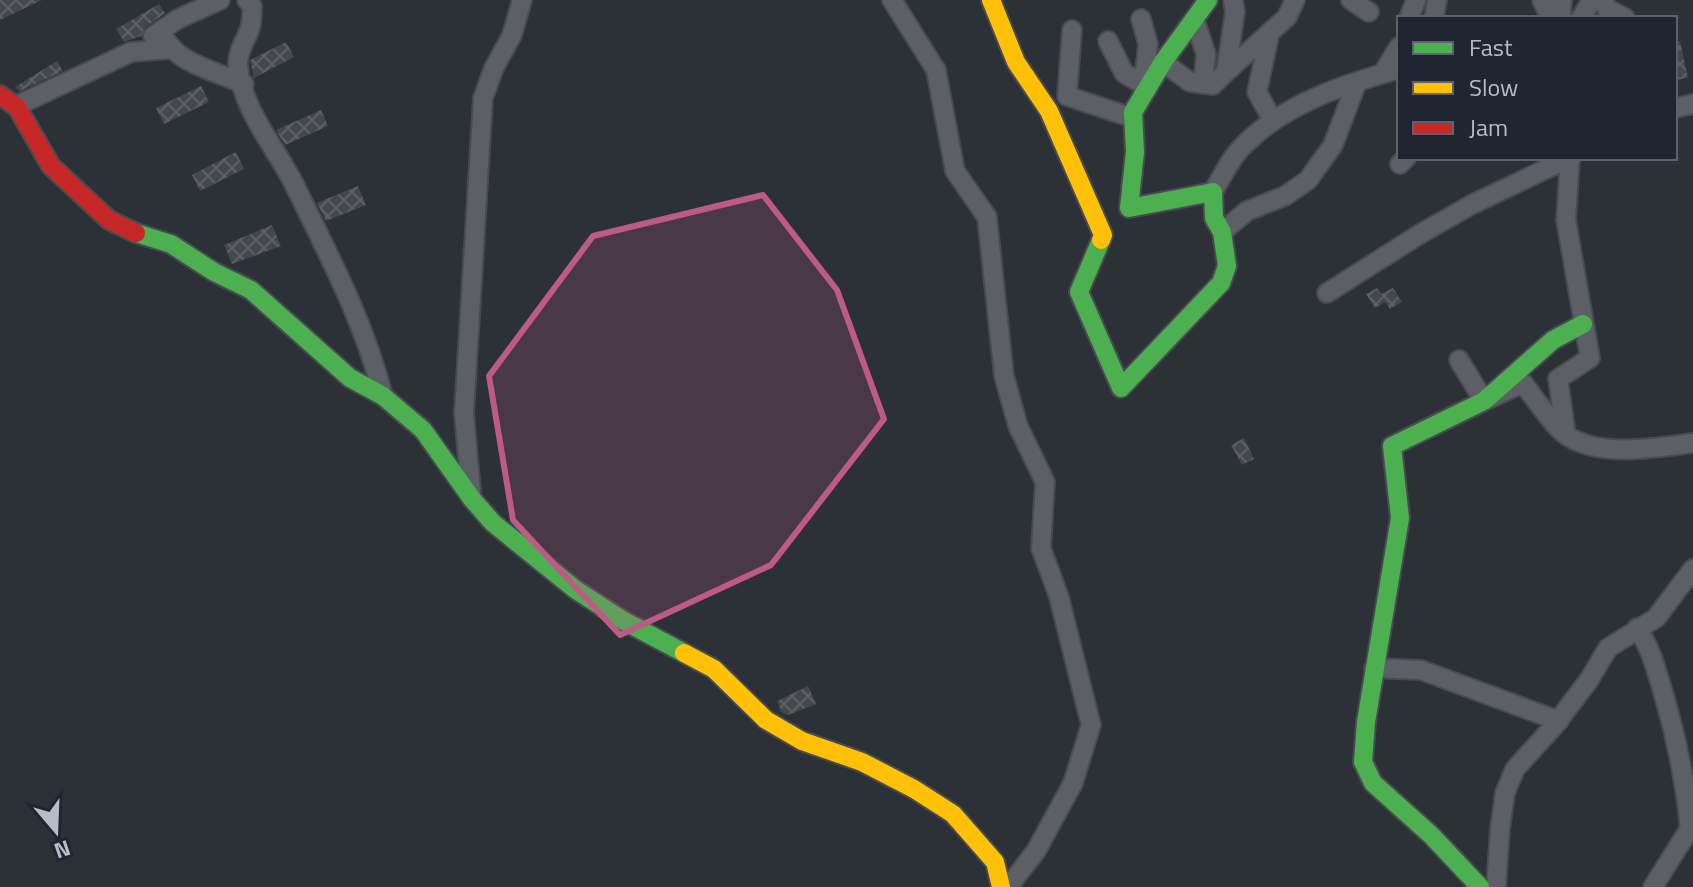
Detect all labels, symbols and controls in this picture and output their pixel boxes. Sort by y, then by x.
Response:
legend [1397,16,1677,160]
text: Fast [1469,29,1513,65]
text: Slow [1469,69,1518,105]
text: Jam [1469,109,1508,145]
north arrow [16,791,96,871]
text: N [50,831,75,868]

